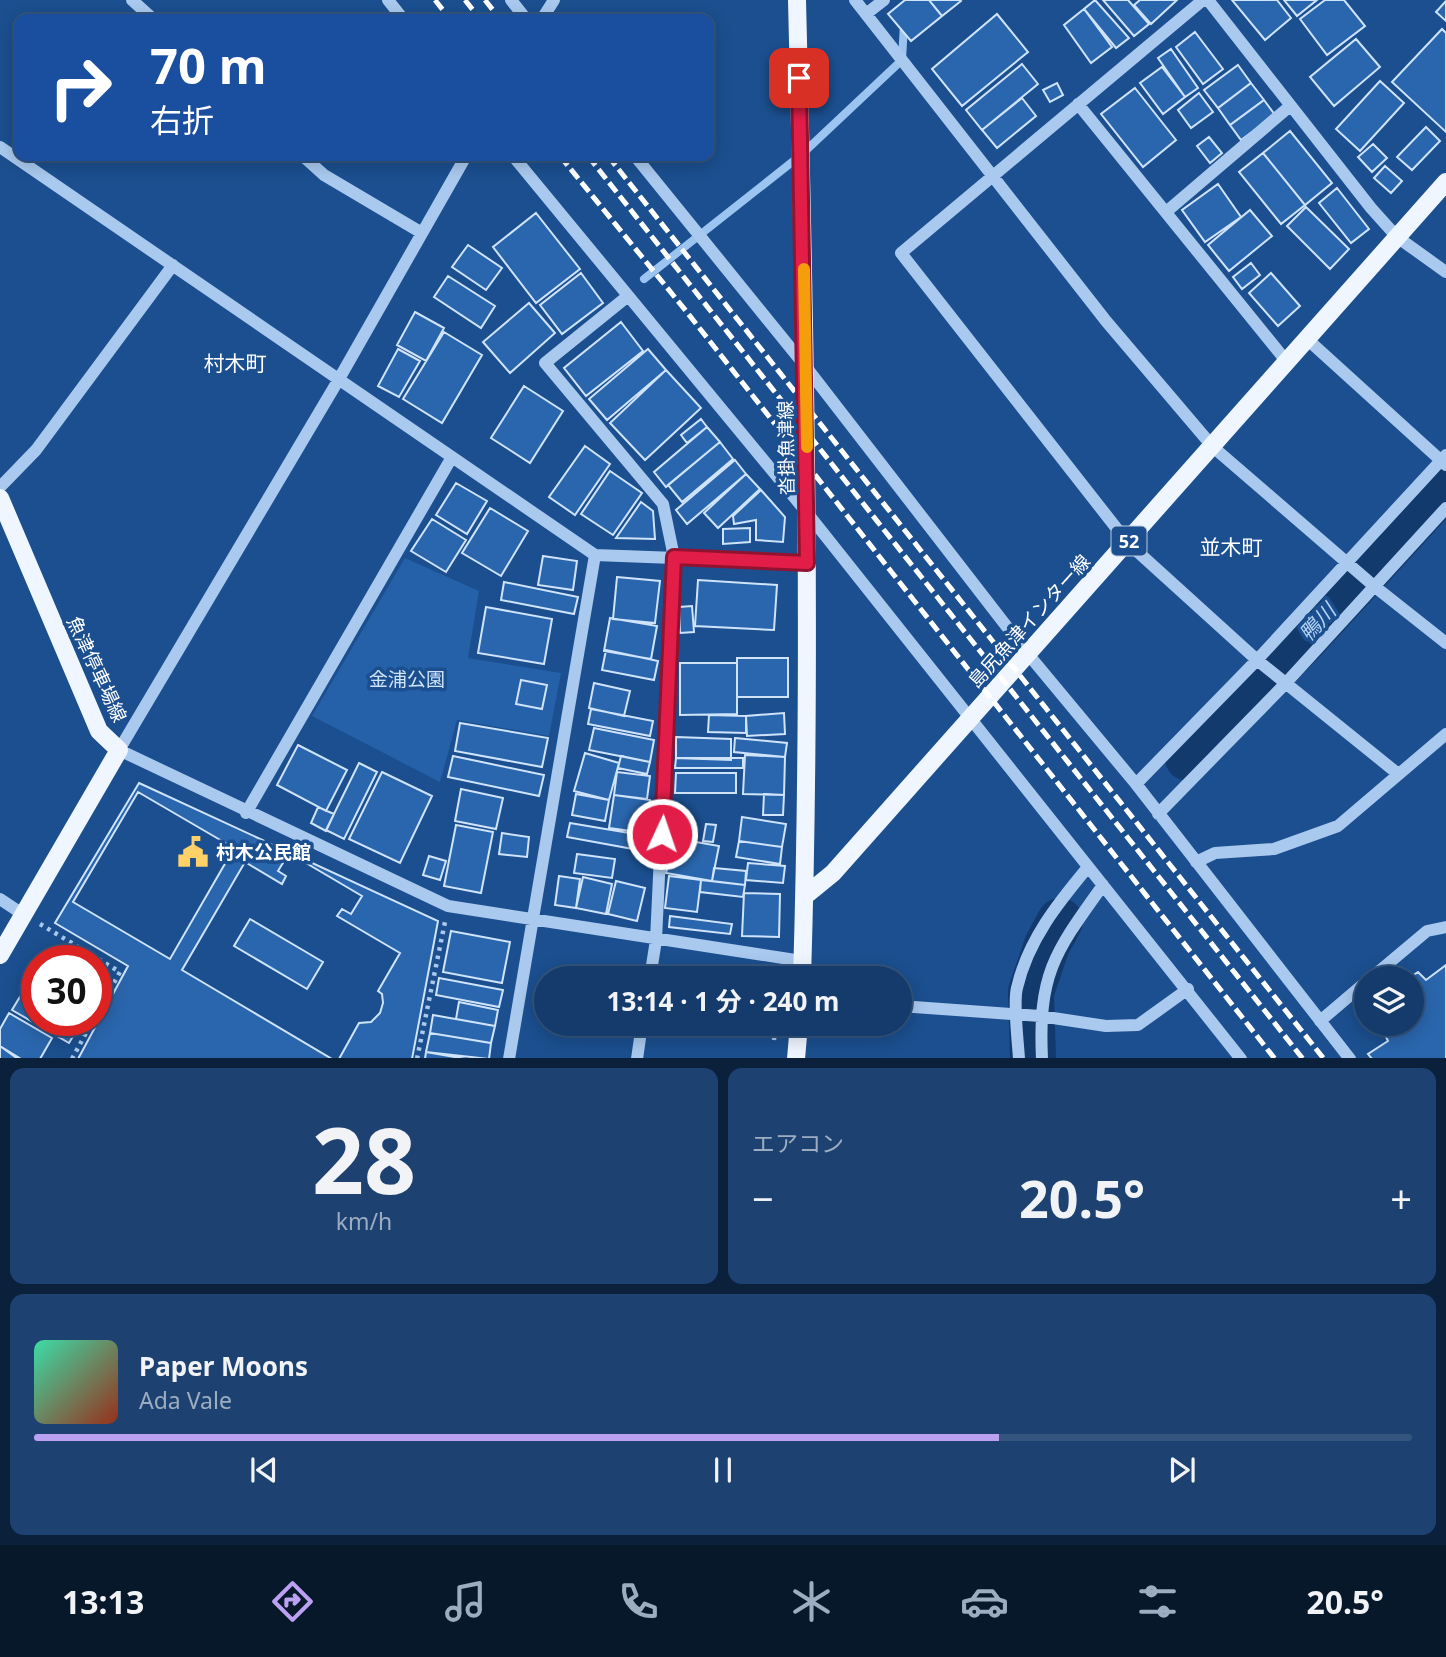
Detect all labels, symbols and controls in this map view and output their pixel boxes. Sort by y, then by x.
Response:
text: 70 m [150,32,267,98]
icon: right [35,42,126,133]
pin [769,48,829,108]
icon: arrive [780,59,818,97]
text: 右折 [150,98,214,141]
district label: 村木町 [204,349,267,377]
street label: 沓掛魚津線 [772,400,800,496]
road number: 52 [1112,526,1146,556]
district label: 並木町 [1200,533,1263,561]
street label: 島尻魚津インター線 [962,549,1096,693]
water label: 鴨川 [1292,596,1343,647]
street label: 魚津停車場線 [61,612,133,726]
park label: 金浦公園 [369,666,445,692]
position arrow [625,797,699,871]
public building icon: 村木公民館 [176,835,210,869]
place label: 村木公民館 [216,839,311,865]
speed limit sign: 30 [21,945,112,1036]
map controls [1354,966,1424,1036]
button: layers [1354,966,1424,1036]
text: 13:14 · 1 分 · 240 m [607,983,839,1019]
text: 28 [312,1097,416,1221]
text: エアコン [752,1127,844,1159]
text: 20.5° [1019,1162,1145,1233]
text: − [752,1172,774,1224]
text: + [1390,1172,1412,1224]
text: km/h [336,1205,392,1237]
text: Paper Moons [139,1348,308,1384]
text: Ada Vale [139,1384,232,1416]
icon: previous [245,1451,283,1489]
icon: pause [704,1451,742,1489]
icon: next [1163,1451,1201,1489]
icon: directions [268,1577,317,1626]
icon: music [441,1577,490,1626]
icon: phone [614,1577,663,1626]
icon: climate [787,1577,836,1626]
icon: car [960,1577,1009,1626]
icon: filters [1133,1577,1182,1626]
text: 13:13 [62,1580,144,1623]
text: 20.5° [1306,1580,1384,1623]

